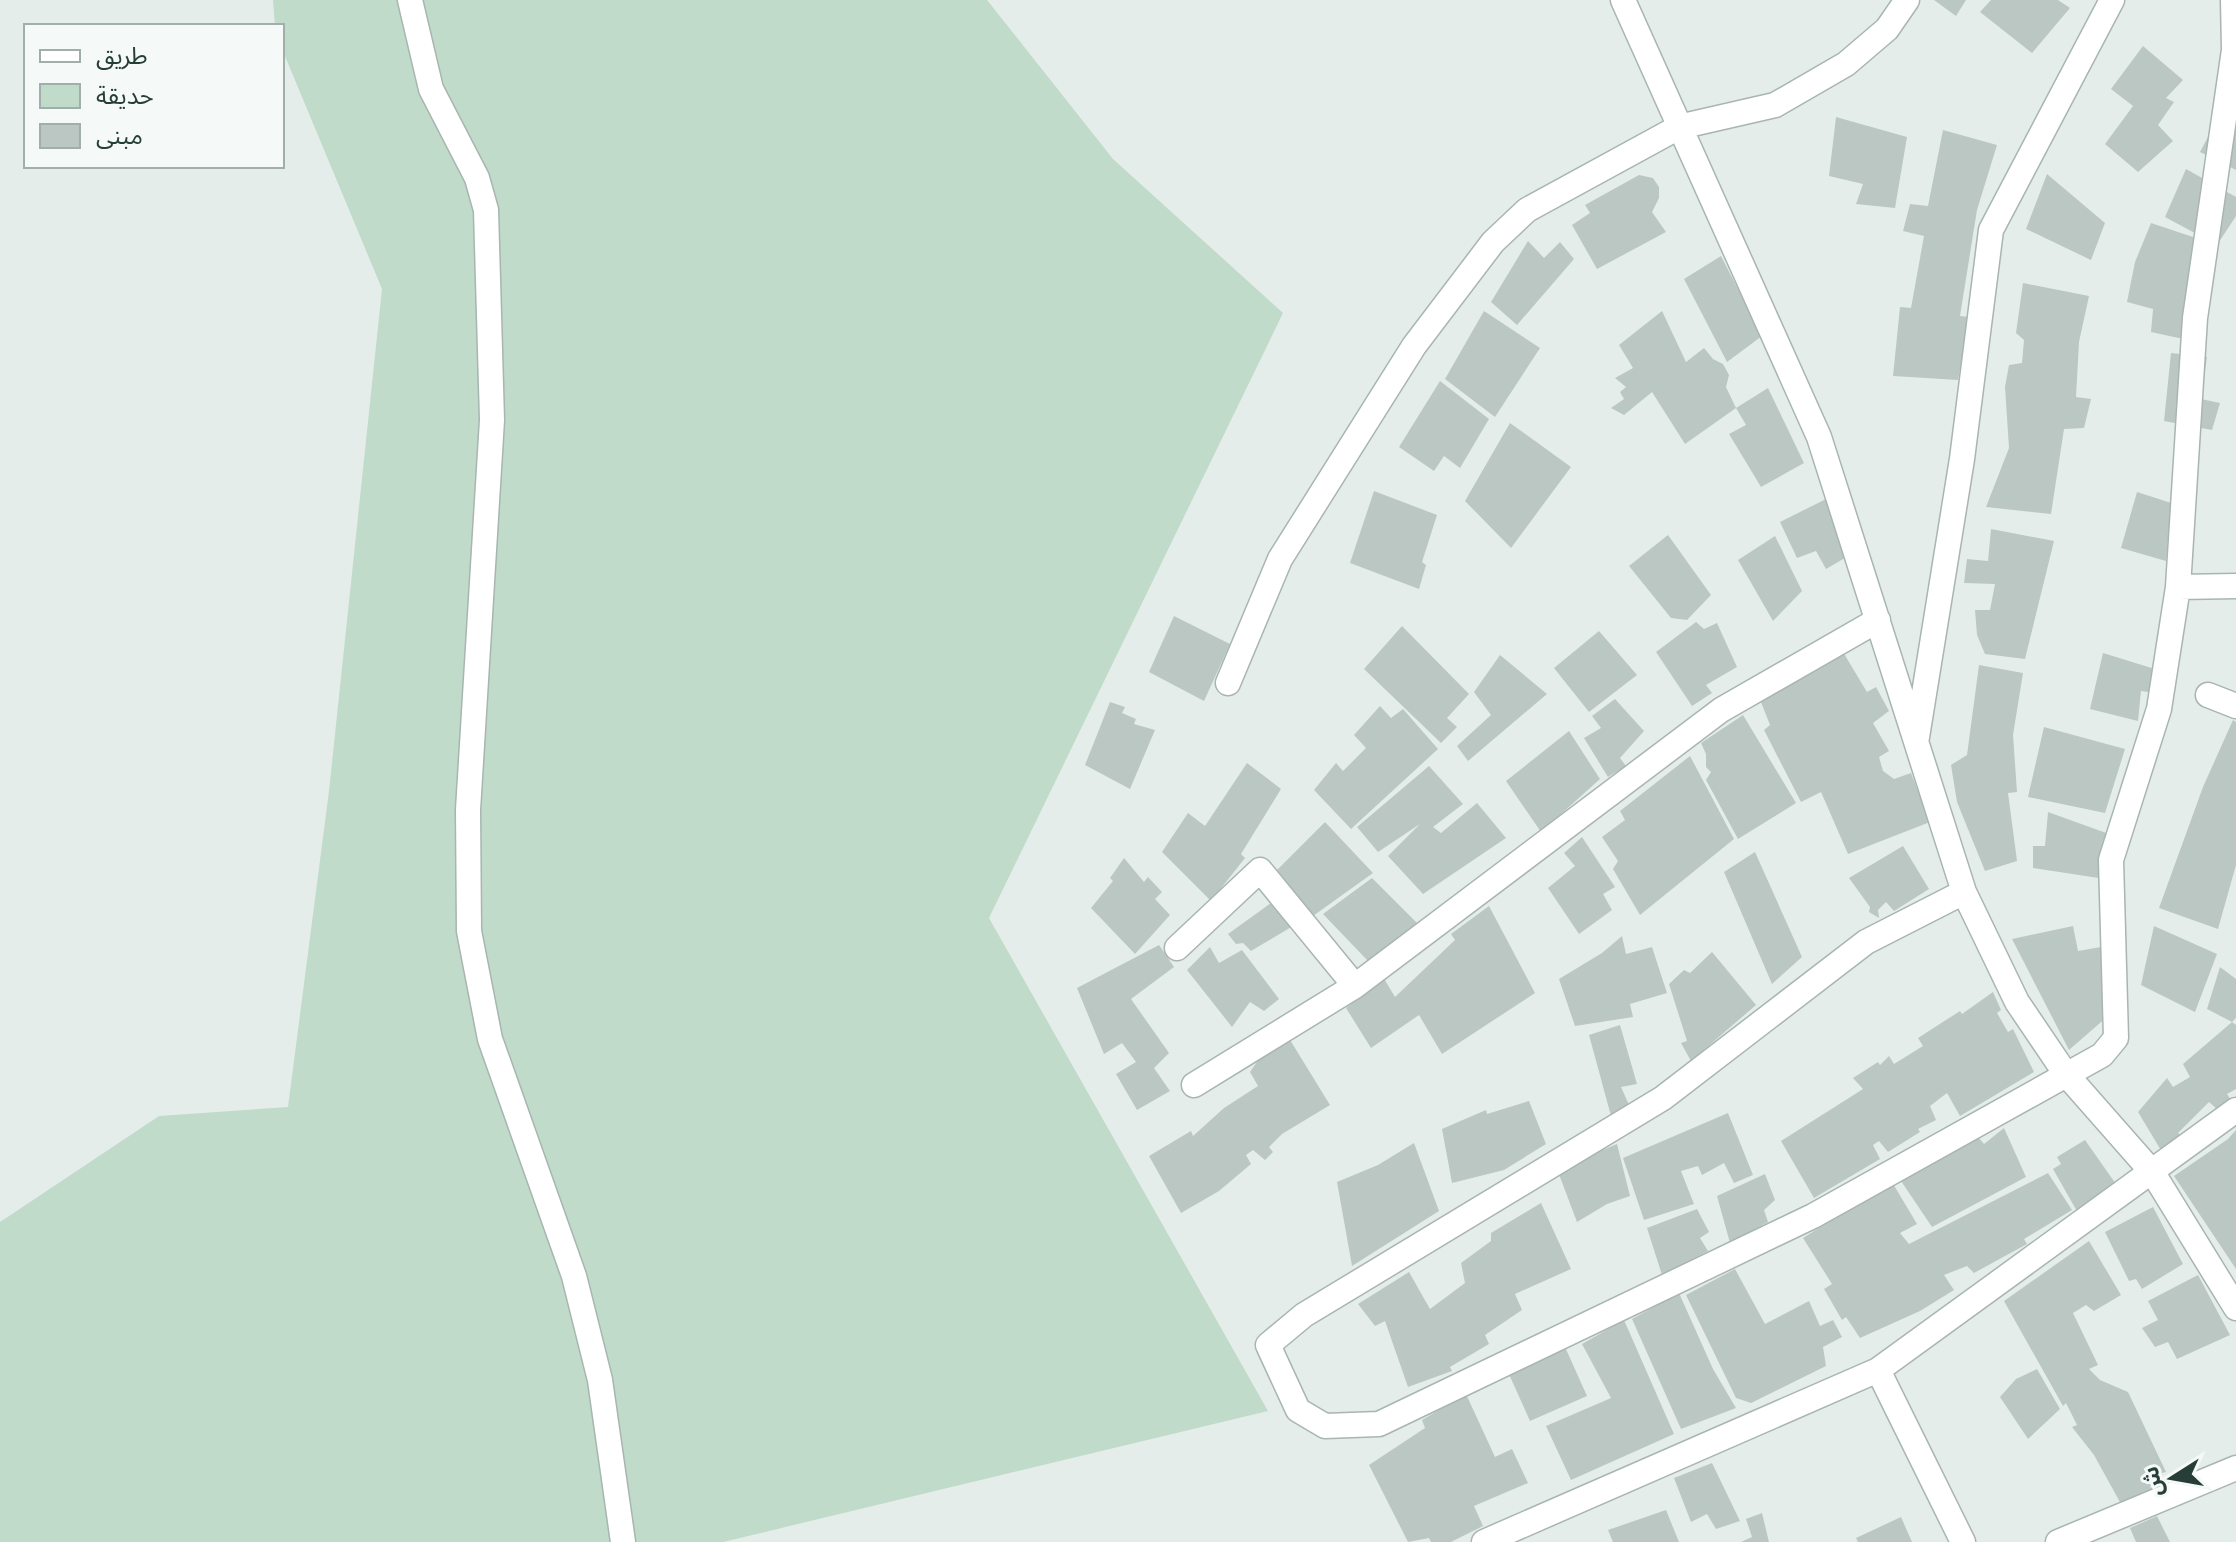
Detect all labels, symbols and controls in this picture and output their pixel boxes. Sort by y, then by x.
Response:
legend [24,24,284,168]
text: طريق [96,40,148,72]
text: حديقة [96,80,154,112]
text: مبنى [96,120,143,152]
north arrow [2132,1438,2212,1518]
text: ش [2136,1464,2171,1499]

